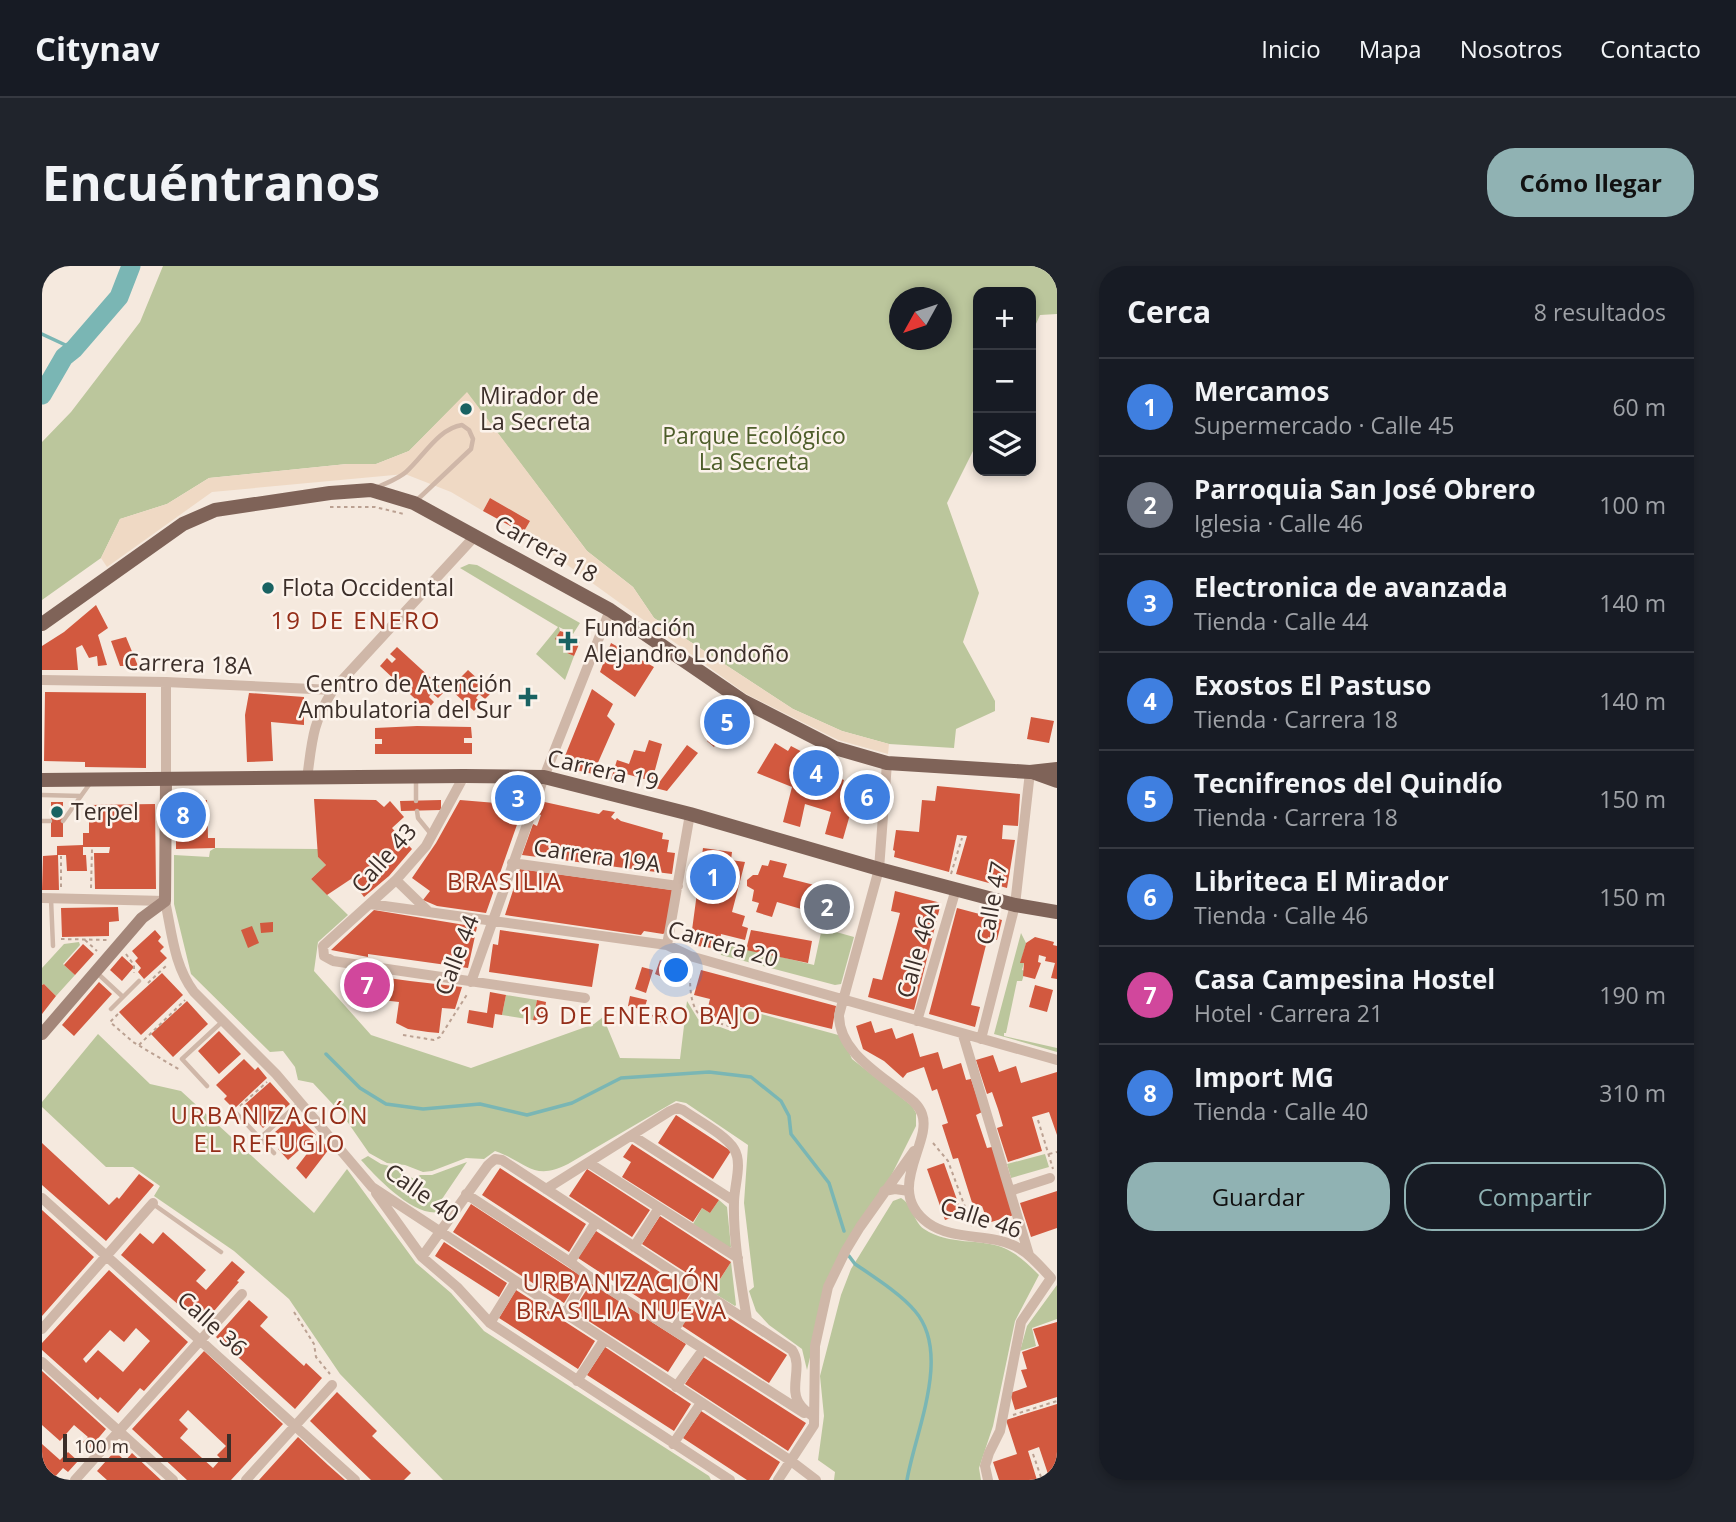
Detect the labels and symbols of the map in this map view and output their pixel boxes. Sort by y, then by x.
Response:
north arrow [889,287,952,350]
place label: Mirador de La Secreta [480,379,599,437]
marker: Mirador de La Secreta [458,401,474,417]
park label: Parque Ecológico La Secreta [662,419,846,477]
street label: Carrera 18 [489,507,604,590]
place label: Flota Occidental [282,571,454,603]
marker: Flota Occidental [260,580,276,596]
district label: 19 DE ENERO [271,603,441,636]
place label: Fundación Alejandro Londoño [584,611,789,669]
marker: Fundación Alejandro Londoño [558,631,578,651]
street label: Carrera 18A [124,645,253,681]
place label: Centro de Atención Ambulatoria del Sur [299,667,513,725]
marker: Centro de Atención Ambulatoria del Sur [518,687,538,707]
pin: 5 [704,696,750,748]
street label: Carrera 19 [544,741,662,797]
pin: 4 [793,747,839,799]
pin: 6 [844,771,890,823]
pin: 3 [495,772,541,824]
pin: 8 [160,789,206,841]
place label: Terpel [71,795,139,827]
marker: Terpel [49,804,65,820]
street label: Calle 43 [343,815,423,899]
street label: Carrera 19A [532,830,663,880]
pin: 1 [690,851,736,903]
street label: Calle 47 [968,859,1014,947]
district label: BRASILIA [447,864,563,897]
pin: 2 [804,881,850,933]
street label: Calle 46A [888,897,946,1002]
street label: Calle 44 [426,910,486,1000]
street label: Carrera 20 [664,912,782,974]
your location [659,953,693,987]
pin: 7 [344,959,390,1011]
district label: 19 DE ENERO BAJO [520,998,762,1031]
district label: URBANIZACIÓN EL REFUGIO [170,1098,370,1159]
street label: Calle 40 [379,1155,466,1229]
street label: Calle 46 [936,1189,1026,1245]
district label: URBANIZACIÓN BRASILIA NUEVA [516,1265,728,1326]
street label: Calle 36 [171,1283,255,1363]
scale bar [63,1431,231,1463]

